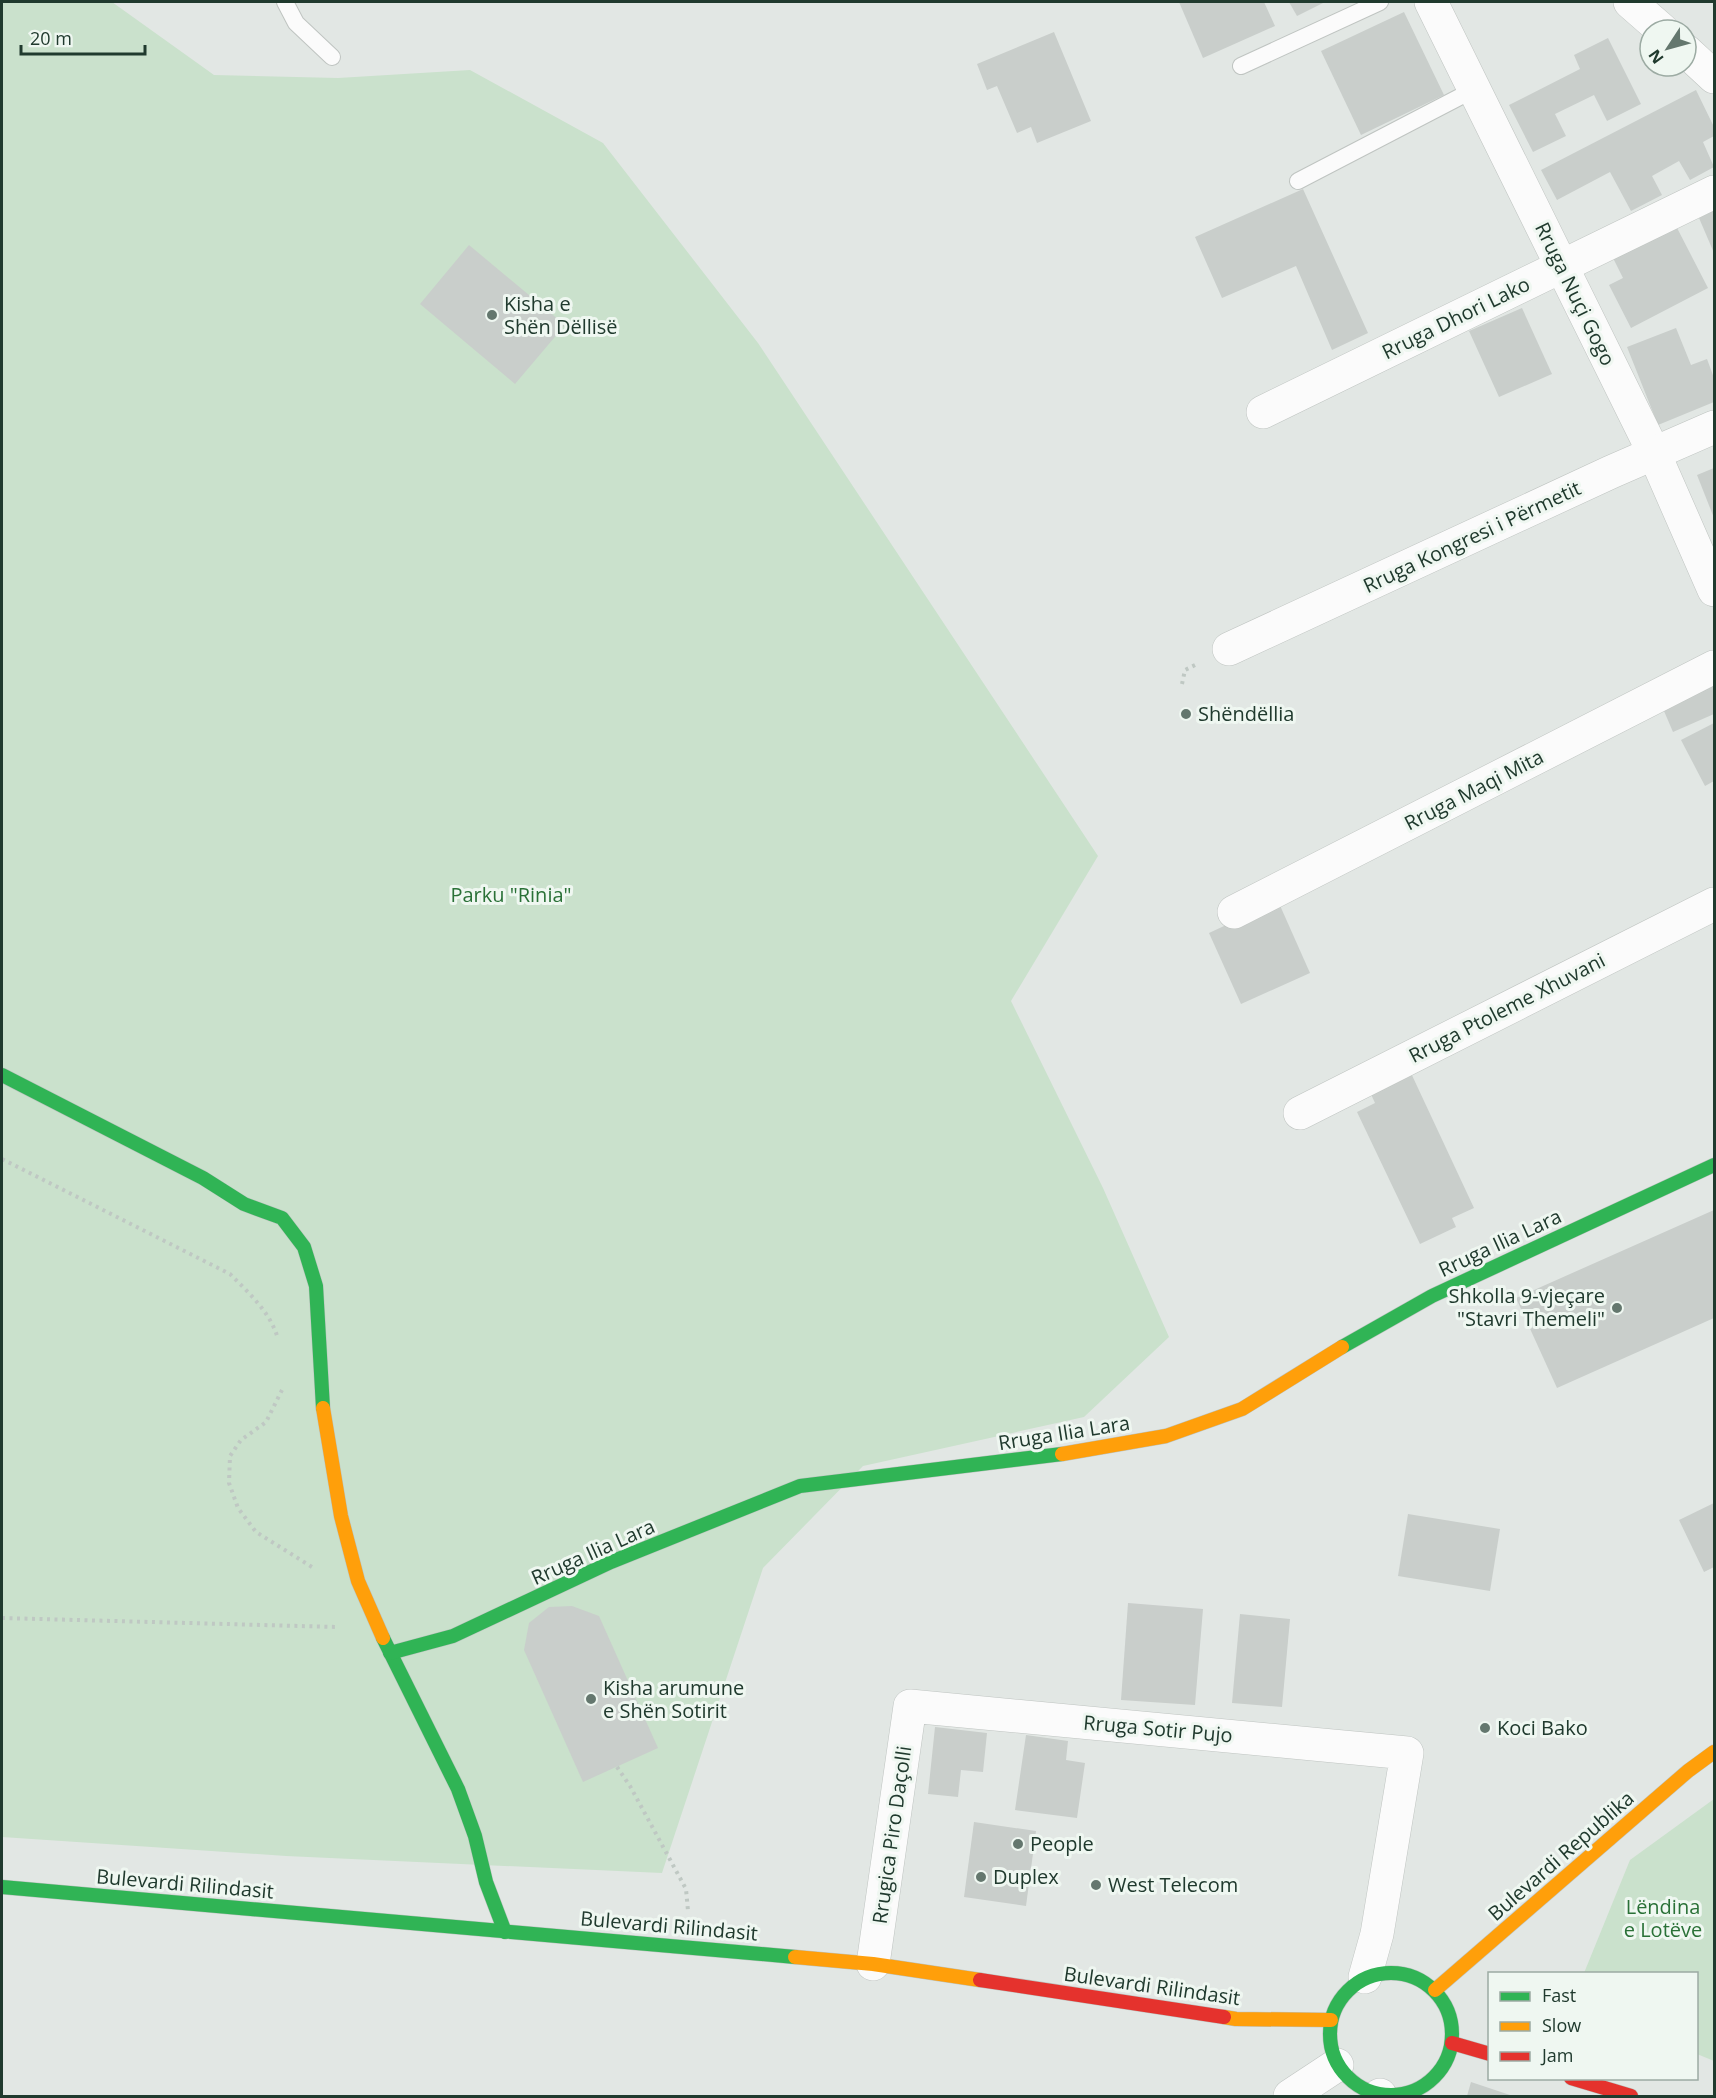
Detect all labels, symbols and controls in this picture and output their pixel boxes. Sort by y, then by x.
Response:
scale bar [21,18,146,56]
north arrow [1638,18,1698,78]
text: 20 m [30,26,72,50]
text: N [1643,45,1669,69]
street label: Rruga Nuçi Gogo [1529,218,1622,370]
street label: Rruga Dhori Lako [1377,270,1534,365]
place label: Kisha e Shën Dëllisë [504,290,618,340]
marker: Kisha e Shën Dëllisë [485,308,499,322]
street label: Rruga Kongresi i Përmetit [1359,474,1585,599]
place label: Shëndëllia [1198,700,1294,727]
marker: Shëndëllia [1179,707,1193,721]
street label: Rruga Maqi Mita [1400,743,1548,836]
park label: Parku "Rinia" [450,881,572,908]
street label: Rruga Ptoleme Xhuvani [1404,946,1610,1069]
street label: Rruga Ilia Lara [1434,1202,1566,1283]
place label: Shkolla 9-vjeçare "Stavri Themeli" [1449,1282,1605,1332]
marker: Shkolla 9-vjeçare "Stavri Themeli" [1610,1301,1624,1315]
street label: Rruga Ilia Lara [996,1409,1132,1456]
street label: Rruga Ilia Lara [527,1512,659,1591]
place label: Kisha arumune e Shën Sotirit [603,1674,744,1724]
marker: Kisha arumune e Shën Sotirit [584,1692,598,1706]
street label: Rruga Sotir Pujo [1082,1709,1234,1748]
place label: Koci Bako [1497,1714,1588,1741]
marker: Koci Bako [1478,1721,1492,1735]
street label: Rrugica Piro Daçolli [866,1744,917,1926]
street label: Bulevardi Republika [1482,1785,1639,1927]
place label: People [1030,1830,1094,1857]
marker: People [1011,1837,1025,1851]
street label: Bulevardi Rilindasit [95,1862,275,1905]
place label: Duplex [993,1863,1059,1890]
marker: Duplex [974,1870,988,1884]
place label: West Telecom [1108,1871,1238,1898]
marker: West Telecom [1089,1878,1103,1892]
park label: Lëndina e Lotëve [1624,1893,1702,1943]
street label: Bulevardi Rilindasit [579,1904,759,1947]
street label: Bulevardi Rilindasit [1062,1960,1242,2011]
legend [1488,1972,1698,2080]
text: Fast [1542,1983,1576,2007]
text: Slow [1542,2013,1581,2037]
text: Jam [1540,2043,1574,2067]

